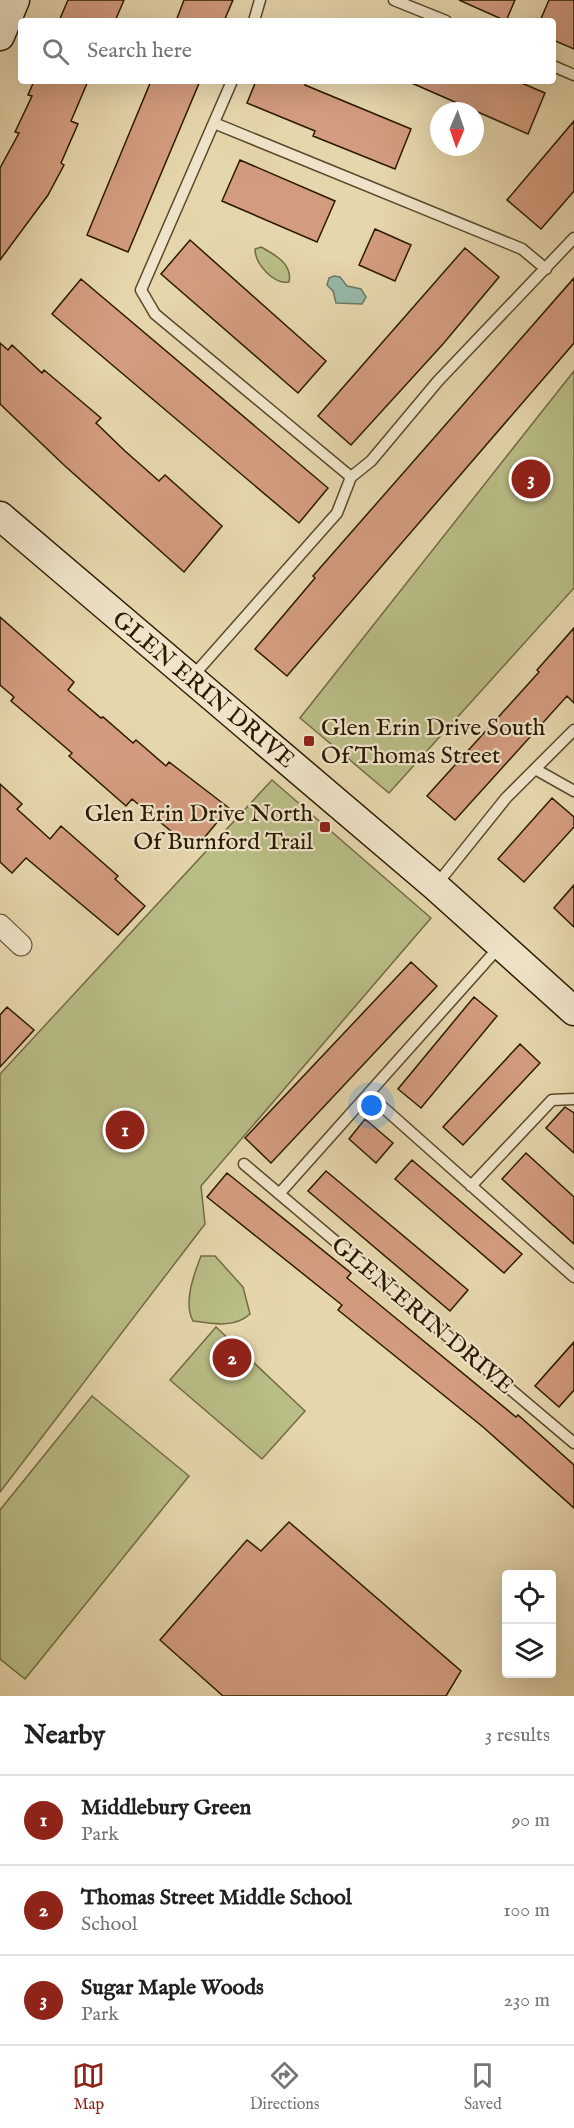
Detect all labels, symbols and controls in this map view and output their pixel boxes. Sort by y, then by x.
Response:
search box [18,18,556,84]
icon: search [39,35,72,68]
text: Search here [87,37,192,65]
north arrow [430,102,484,156]
pin: 3 [512,456,550,502]
street label: GLEN ERIN DRIVE [105,604,301,776]
place label: Glen Erin Drive South Of Thomas Street [321,713,545,772]
marker: Glen Erin Drive South Of Thomas Street [302,734,316,748]
place label: Glen Erin Drive North Of Burnford Trail [85,799,313,858]
marker: Glen Erin Drive North Of Burnford Trail [318,820,332,834]
your location [357,1091,386,1120]
pin: 1 [106,1108,144,1152]
street label: GLEN ERIN DRIVE [324,1230,520,1402]
pin: 2 [212,1336,252,1380]
map controls [502,1570,556,1678]
button: locate [502,1570,556,1624]
button: layers [502,1624,556,1678]
text: Nearby [24,1719,105,1752]
text: 3 results [485,1723,550,1748]
text: Middlebury Green [81,1794,251,1822]
text: 1 [40,1808,47,1833]
text: 90 m [512,1808,550,1833]
text: Park [81,1822,119,1847]
text: Thomas Street Middle School [81,1884,352,1912]
text: 2 [39,1898,48,1923]
text: 100 m [503,1898,550,1923]
text: School [81,1912,137,1937]
text: Sugar Maple Woods [81,1974,264,2002]
text: 3 [40,1988,47,2013]
text: 230 m [504,1988,550,2013]
text: Park [81,2002,119,2027]
tab: Map [72,2059,105,2115]
tab: Directions [250,2059,319,2115]
tab: Saved [464,2059,502,2115]

